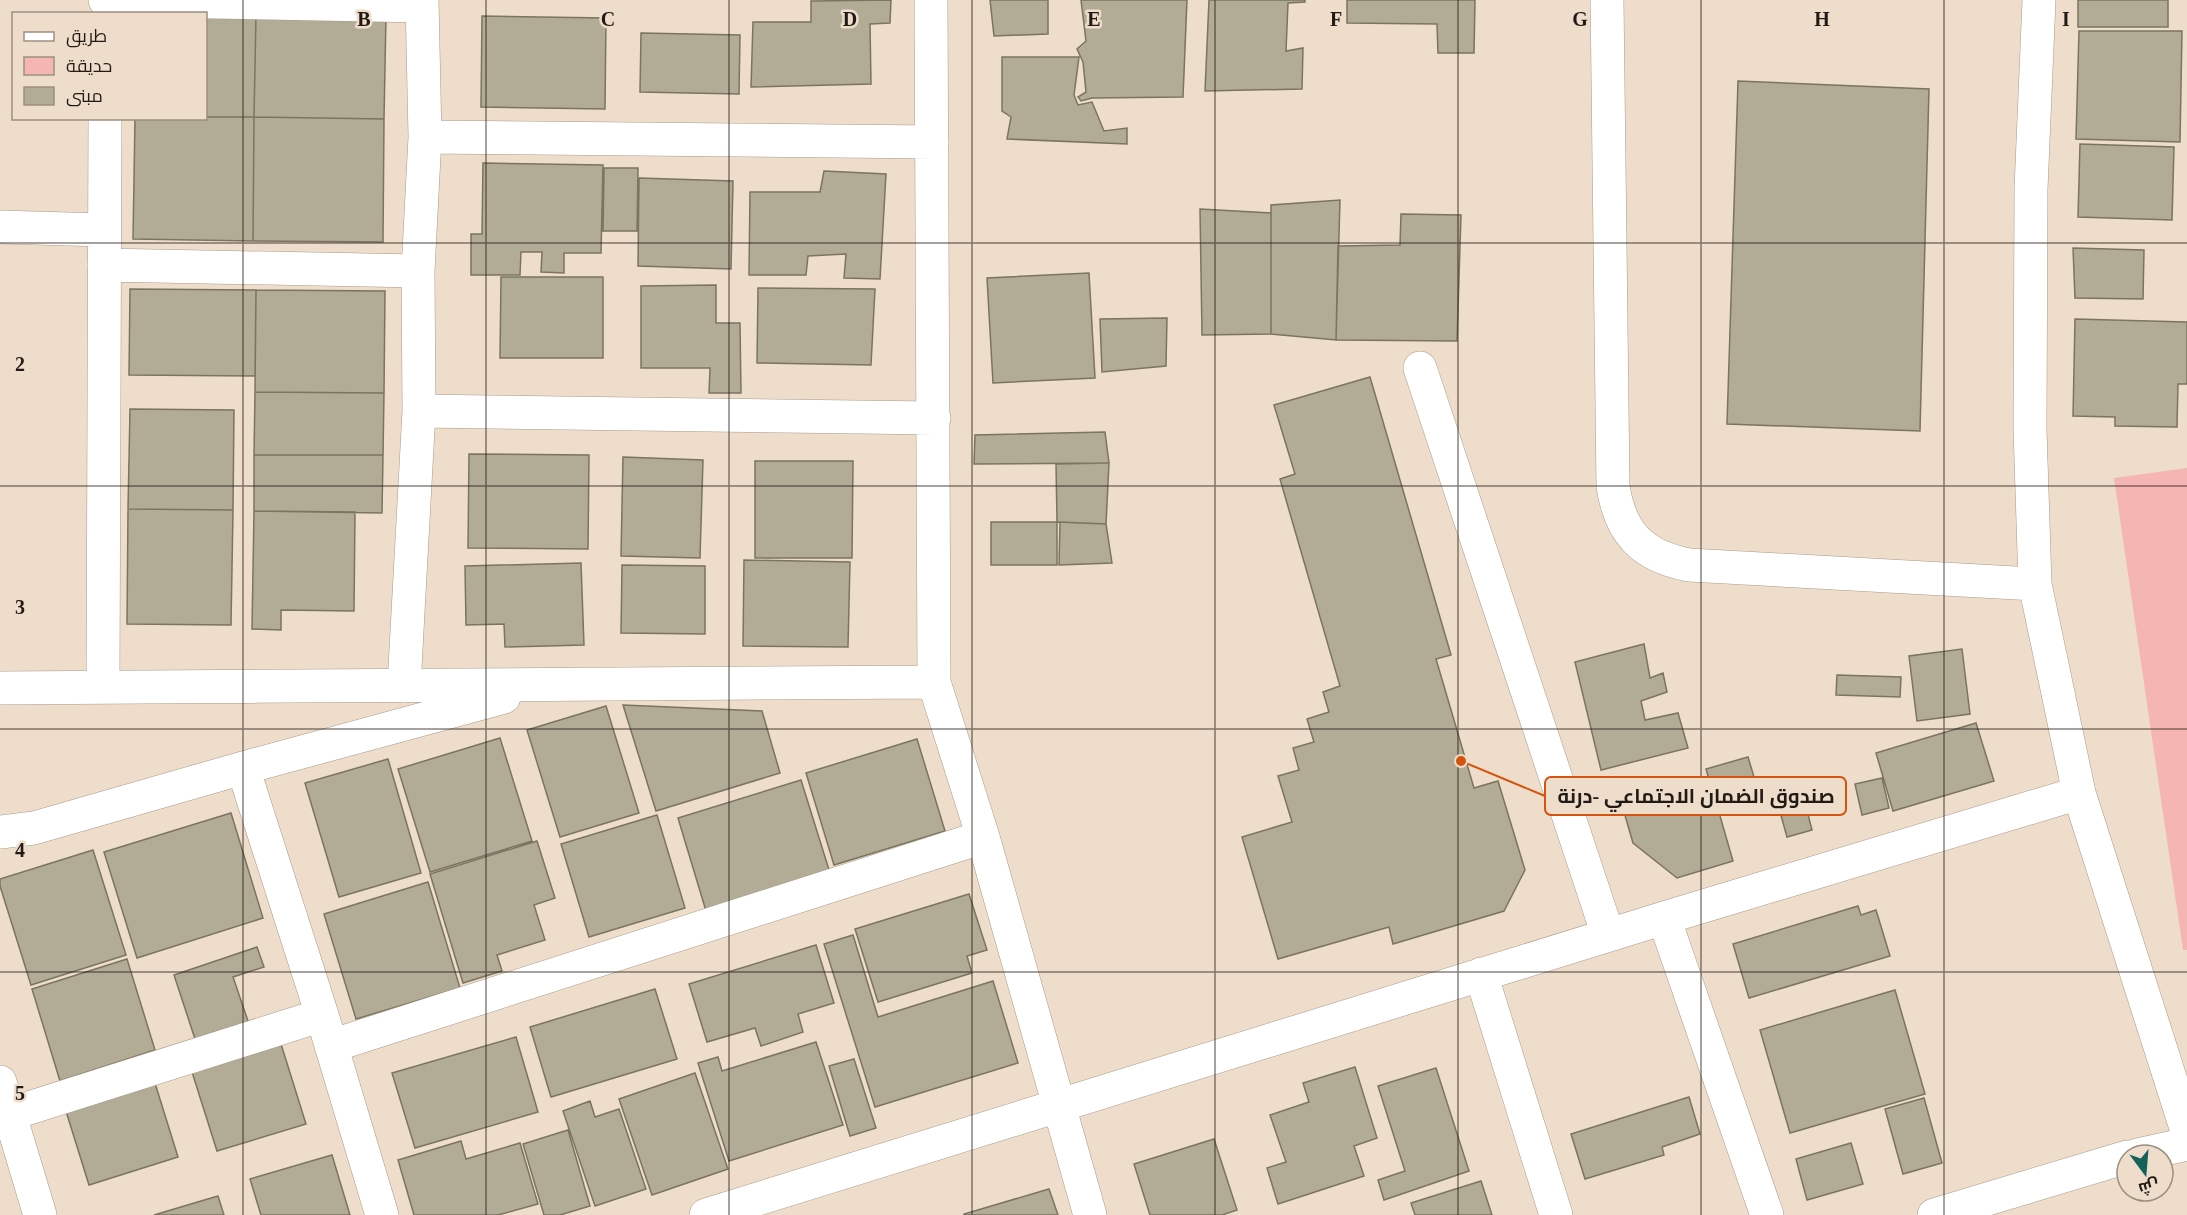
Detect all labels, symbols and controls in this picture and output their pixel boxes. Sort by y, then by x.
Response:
text: B [357,8,371,30]
text: C [601,8,615,30]
text: D [843,8,857,30]
text: E [1087,8,1101,30]
text: F [1330,8,1342,30]
text: G [1572,8,1588,30]
text: H [1814,8,1830,30]
text: I [2062,8,2070,30]
legend [12,12,207,120]
text: طريق [66,26,107,48]
text: حديقة [66,56,112,76]
text: مبنى [66,86,103,107]
text: 2 [15,353,25,375]
text: 3 [15,596,25,618]
callout: صندوق الضمان الاجتماعي -درنة [1545,777,1846,815]
text: صندوق الضمان الاجتماعي -درنة [1557,785,1835,812]
text: 4 [15,839,25,861]
text: 5 [15,1082,25,1104]
north arrow [2115,1143,2175,1203]
text: ش [2137,1175,2161,1198]

